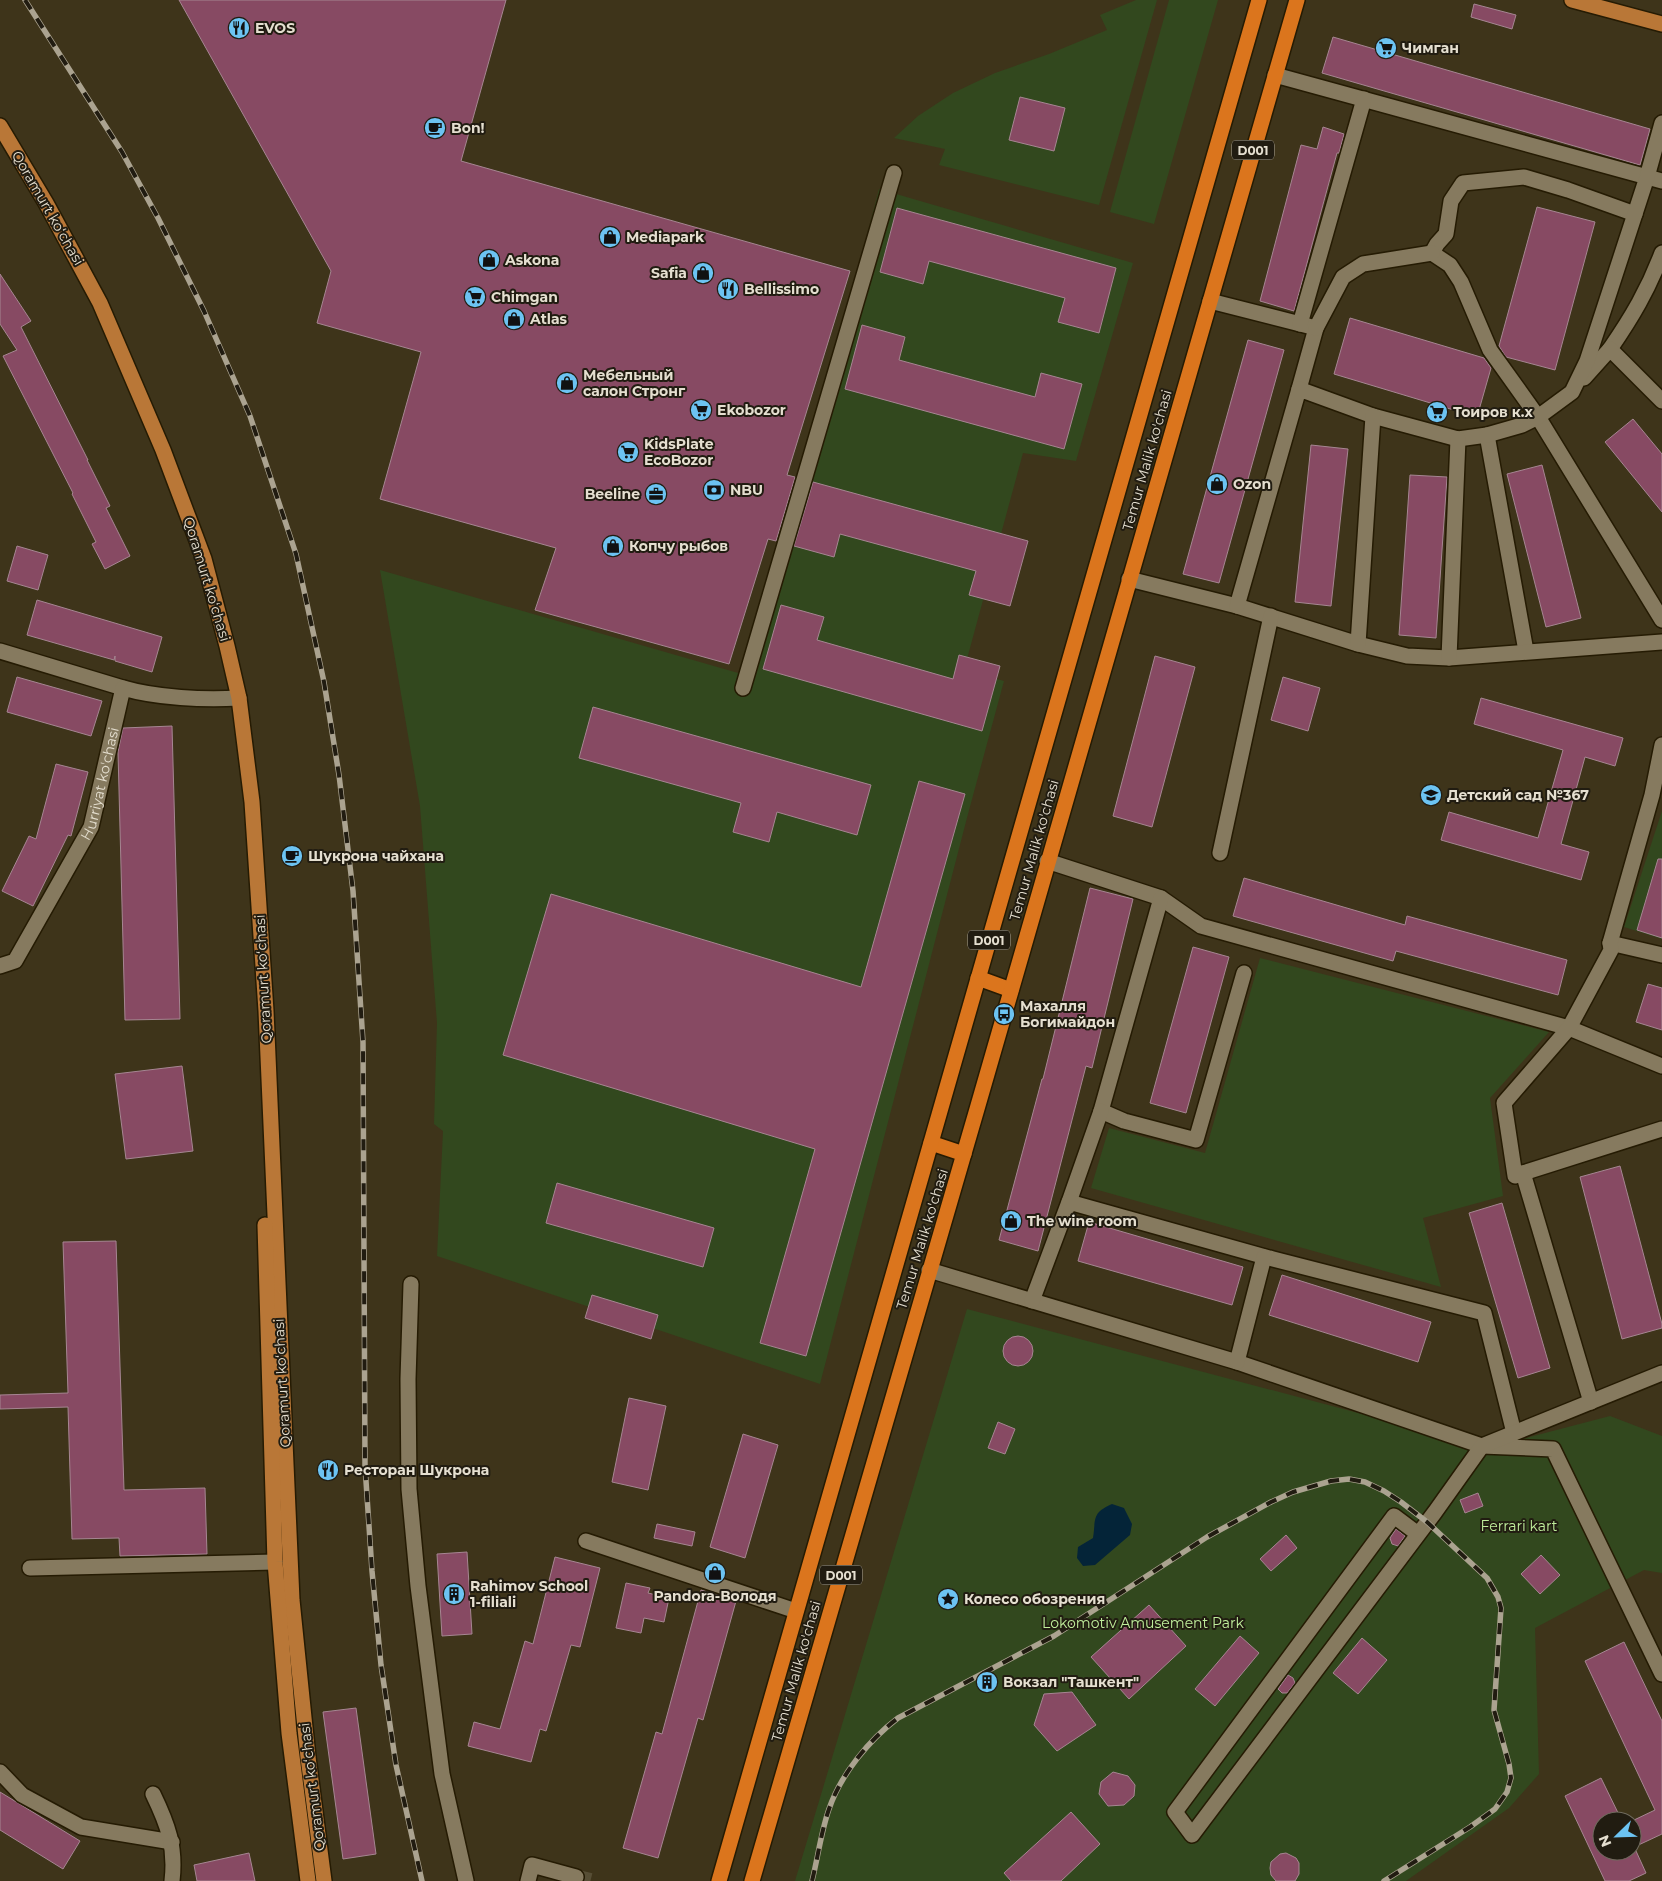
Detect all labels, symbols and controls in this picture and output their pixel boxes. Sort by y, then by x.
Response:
restaurant icon: EVOS [227,16,251,40]
place label: EVOS [255,19,295,37]
supermarket icon: Чимган [1374,36,1398,60]
place label: Чимган [1402,39,1459,57]
cafe icon: Bon! [423,116,447,140]
place label: Bon! [451,119,485,137]
road number: D001 [1232,140,1274,160]
street label: Qoramurt koʻchasi [8,148,88,268]
shop icon: Mediapark [598,225,622,249]
place label: Mediapark [626,228,705,246]
shop icon: Askona [477,248,501,272]
place label: Askona [504,251,559,269]
shop icon: Safia [691,261,715,285]
place label: Safia [651,264,687,282]
restaurant icon: Bellissimo [716,277,740,301]
place label: Bellissimo [744,280,819,298]
supermarket icon: Chimgan [463,285,487,309]
place label: Chimgan [491,288,558,306]
shop icon: Atlas [502,307,526,331]
place label: Atlas [529,310,568,328]
place label: Мебельный салон Стронг [583,366,686,400]
shop icon: Мебельный салон Стронг [555,371,579,395]
street label: Temur Malik ko'chasi [1118,387,1176,533]
supermarket icon: Ekobozor [689,398,713,422]
supermarket icon: Тоиров к.х [1425,400,1449,424]
place label: Ekobozor [717,401,786,419]
place label: Тоиров к.х [1453,403,1533,421]
place label: KidsPlate EcoBozor [644,435,714,469]
supermarket icon: KidsPlate EcoBozor [616,440,640,464]
shop icon: Ozon [1205,472,1229,496]
place label: Ozon [1233,475,1271,493]
bank icon: NBU [702,478,726,502]
place label: NBU [730,481,763,499]
office icon: Beeline [644,482,668,506]
place label: Beeline [585,485,640,503]
street label: Qoramurt koʻchasi [179,515,235,643]
shop icon: Копчу рыбов [601,534,625,558]
place label: Копчу рыбов [629,537,728,555]
street label: Hurriyat ko'chasi [76,725,123,843]
street label: Temur Malik ko'chasi [1005,777,1063,923]
school or university icon: Детский сад №367 [1419,783,1443,807]
place label: Детский сад №367 [1447,786,1589,804]
cafe icon: Шукрона чайхана [280,844,304,868]
place label: Шукрона чайхана [308,847,444,865]
street label: Qoramurt koʻchasi [251,914,275,1044]
road number: D001 [968,930,1010,950]
place label: Махалля Богимайдон [1020,997,1115,1031]
bus stop icon: Махалля Богимайдон [992,1002,1016,1026]
street label: Temur Malik ko'chasi [892,1167,952,1311]
shop icon: The wine room [999,1209,1023,1233]
place label: The wine room [1027,1212,1137,1230]
street label: Qoramurt koʻchasi [270,1318,294,1448]
restaurant icon: Ресторан Шукрона [316,1458,340,1482]
place label: Ресторан Шукрона [344,1461,489,1479]
park label: Ferrari kart [1481,1517,1558,1535]
shop icon: Pandora-Володя [703,1561,727,1585]
road number: D001 [820,1566,862,1584]
place label: Rahimov School 1-filiali [470,1577,588,1611]
building icon: Rahimov School 1-filiali [442,1582,466,1606]
place label: Pandora-Володя [653,1587,777,1605]
place icon: Колесо обозрения [936,1587,960,1611]
place label: Колесо обозрения [964,1590,1105,1608]
street label: Temur Malik ko'chasi [767,1598,825,1744]
park label: Lokomotiv Amusement Park [1042,1614,1245,1632]
building icon: Вокзал "Ташкент" [975,1670,999,1694]
place label: Вокзал "Ташкент" [1003,1673,1139,1691]
street label: Qoramurt koʻchasi [295,1722,329,1852]
north arrow [1592,1811,1642,1861]
text: N [1595,1832,1616,1850]

